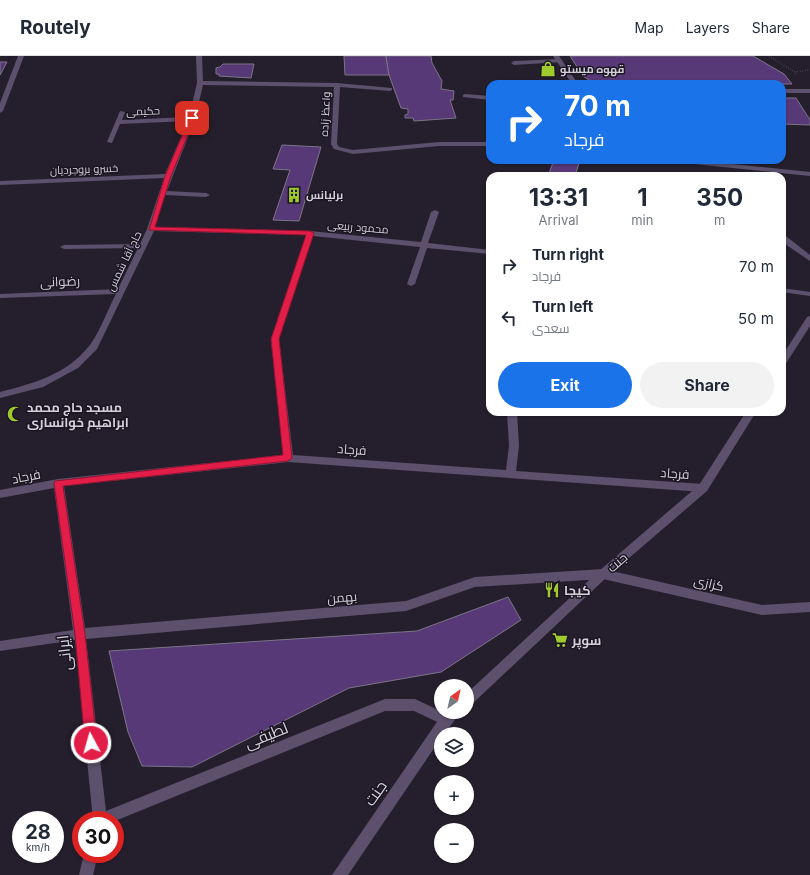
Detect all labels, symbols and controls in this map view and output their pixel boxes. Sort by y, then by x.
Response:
text: Routely [20,16,91,39]
text: Map [635,19,664,36]
text: Layers [686,19,730,36]
text: Share [752,19,790,36]
shop icon: قهوه میستو [539,60,557,78]
place label: قهوه میستو [560,62,625,77]
text: 70 m [564,89,631,123]
street label: واعظ زاده [317,91,333,137]
icon: right [498,96,550,148]
pin [175,101,209,135]
street label: حکیمی [126,103,160,119]
icon: arrive [181,107,203,129]
text: فرجاد [564,129,604,150]
street label: خسرو بروجردیان [50,161,118,177]
text: 13:31 [529,183,588,212]
text: 1 [637,183,648,212]
text: 350 [696,183,743,212]
building icon: برلیانس [285,186,303,204]
place label: برلیانس [306,188,343,202]
text: Arrival [539,212,579,228]
text: min [631,212,653,228]
text: m [714,212,725,228]
street label: محمود ربیعی [327,217,389,237]
street label: حاج آقا شمس [103,229,145,294]
text: Turn right [532,245,604,264]
icon: right [498,255,520,277]
text: 70 m [739,257,774,276]
text: فرجاد [532,268,561,284]
street label: رضوانی [40,272,80,290]
text: Turn left [532,297,593,316]
icon: left [498,307,520,329]
text: 50 m [738,309,774,328]
text: سعدی [532,320,570,336]
button: Exit [498,362,632,408]
button: Share [640,362,774,408]
place label: مسجد حاج محمد ابراهیم خوانساری [27,399,129,432]
mosque icon: مسجد حاج محمد ابراهیم خوانساری [6,405,24,423]
street label: فرجاد [337,440,367,458]
street label: فرجاد [660,464,690,482]
street label: فرجاد [10,465,42,487]
street label: جنت [604,549,630,575]
street label: کزازی [692,572,726,594]
restaurant icon: کیجا [543,581,561,599]
place label: کیجا [564,582,591,598]
street label: بهمن [326,588,358,606]
supermarket icon: سوپر [551,631,569,649]
place label: سوپر [571,632,601,650]
street label: ایرانی [52,634,77,672]
north arrow [434,679,474,719]
map controls [434,679,474,863]
street label: لطیفی [241,717,291,754]
position arrow [70,722,112,764]
button: layers [434,727,474,767]
button: + [434,775,474,815]
street label: جنت [359,776,391,810]
speed limit sign: 30 [72,811,124,863]
text: 28 [25,820,51,844]
button: − [434,823,474,863]
text: km/h [26,841,50,853]

